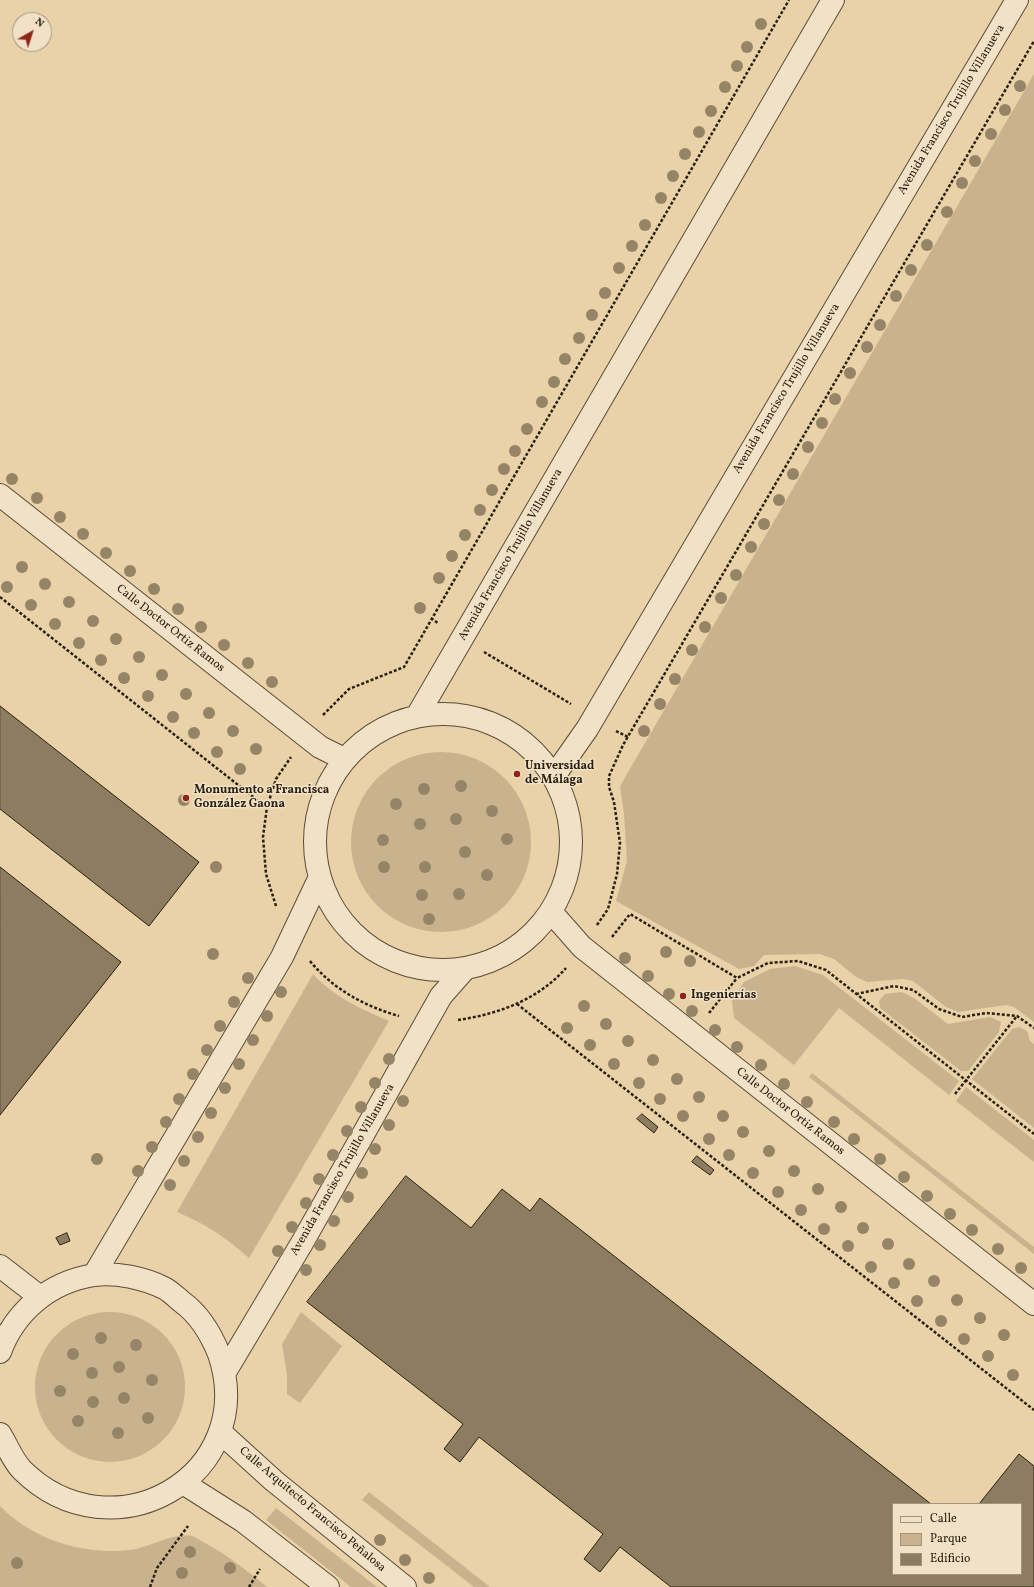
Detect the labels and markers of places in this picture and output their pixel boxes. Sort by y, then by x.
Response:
place label: Universidad de Málaga [525,760,594,788]
marker: Universidad de Málaga [512,769,522,779]
place label: Monumento a Francisca González Gaona [194,784,329,812]
marker: Monumento a Francisca González Gaona [181,793,191,803]
place label: Ingenierías [691,989,756,1003]
marker: Ingenierías [678,991,688,1001]

